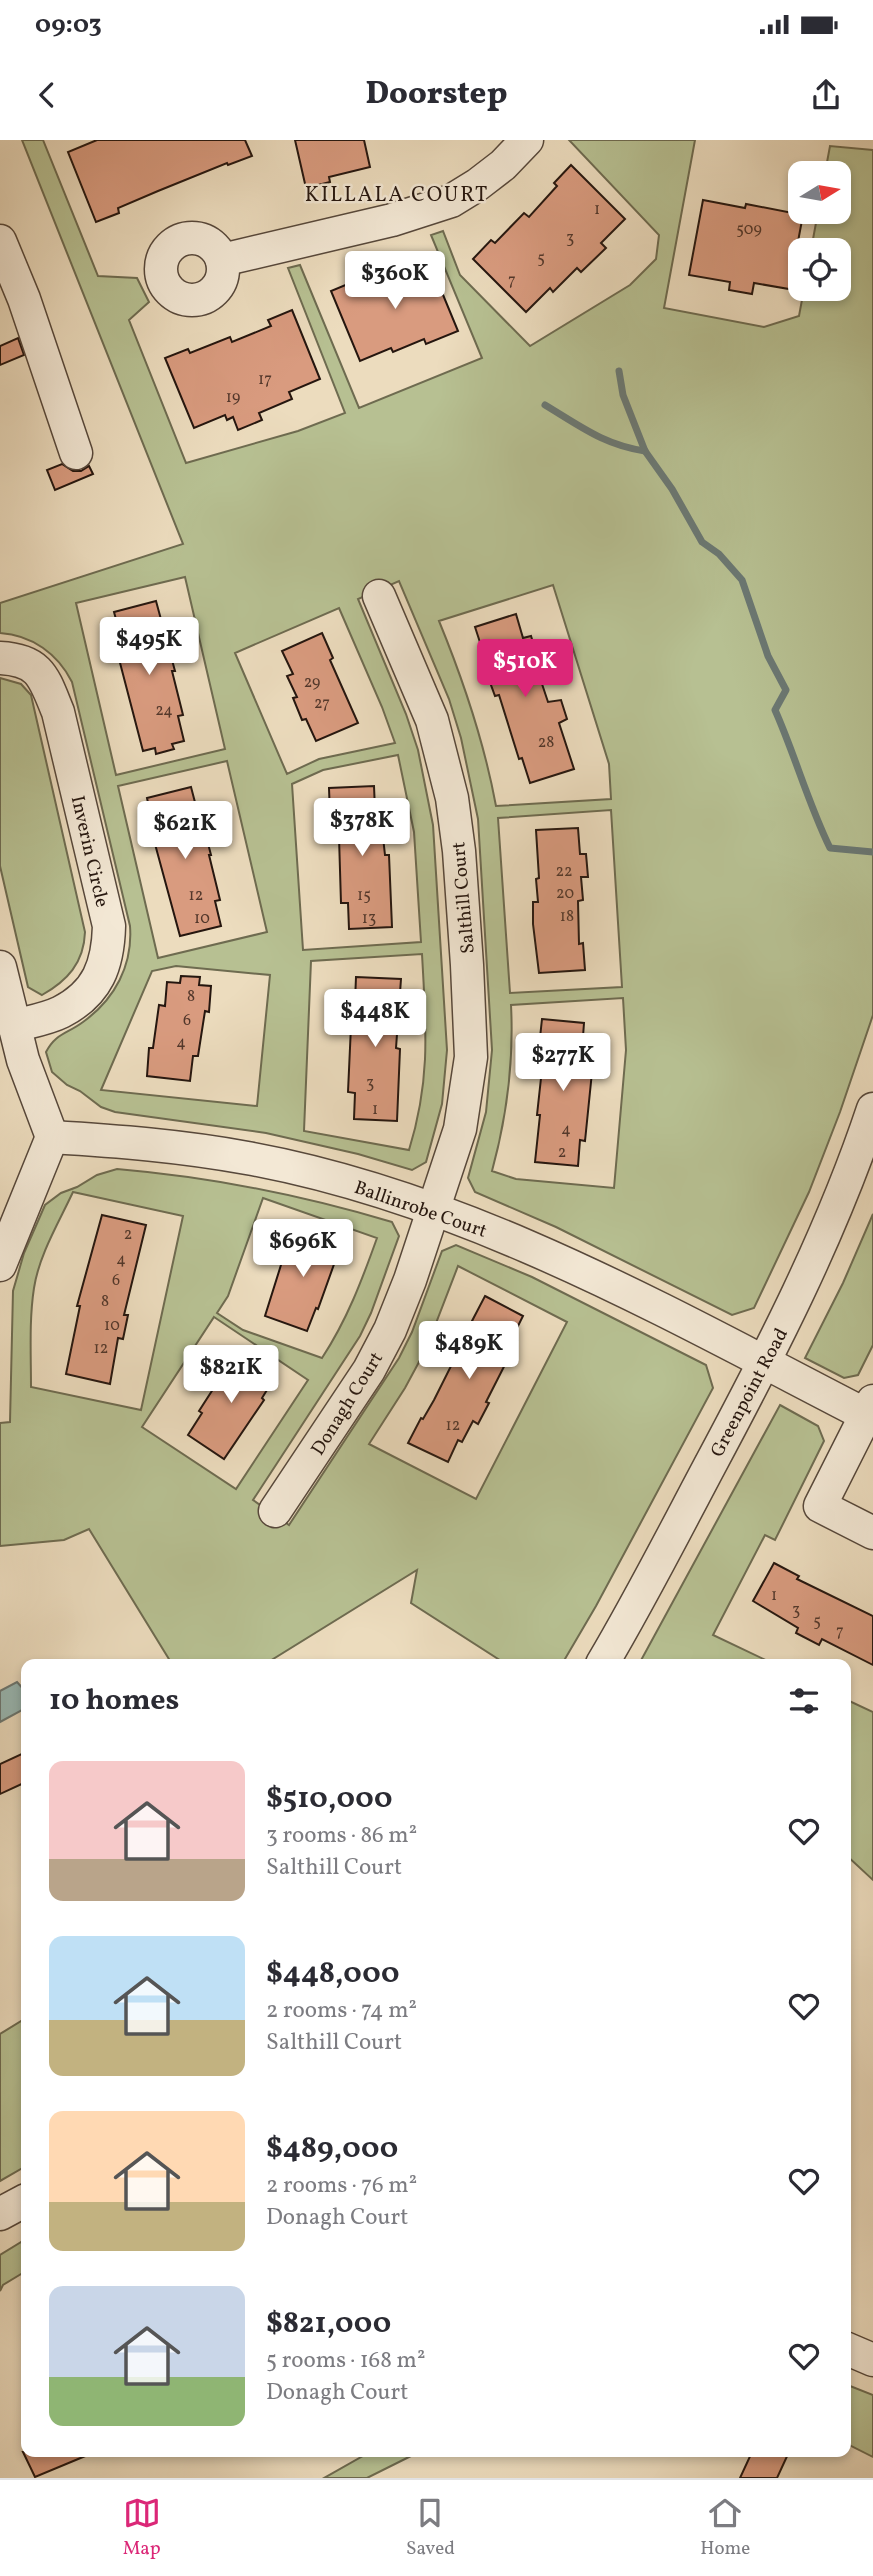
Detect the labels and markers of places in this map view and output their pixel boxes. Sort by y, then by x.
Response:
pin: $360K [346,251,444,311]
pin: $495K [100,617,198,677]
pin: $510K [476,640,574,699]
pin: $378K [313,798,411,858]
pin: $621K [136,802,234,861]
pin: $448K [326,990,424,1049]
pin: $277K [514,1034,612,1093]
pin: $696K [254,1220,352,1279]
pin: $489K [420,1322,518,1381]
pin: $821K [182,1346,280,1405]

